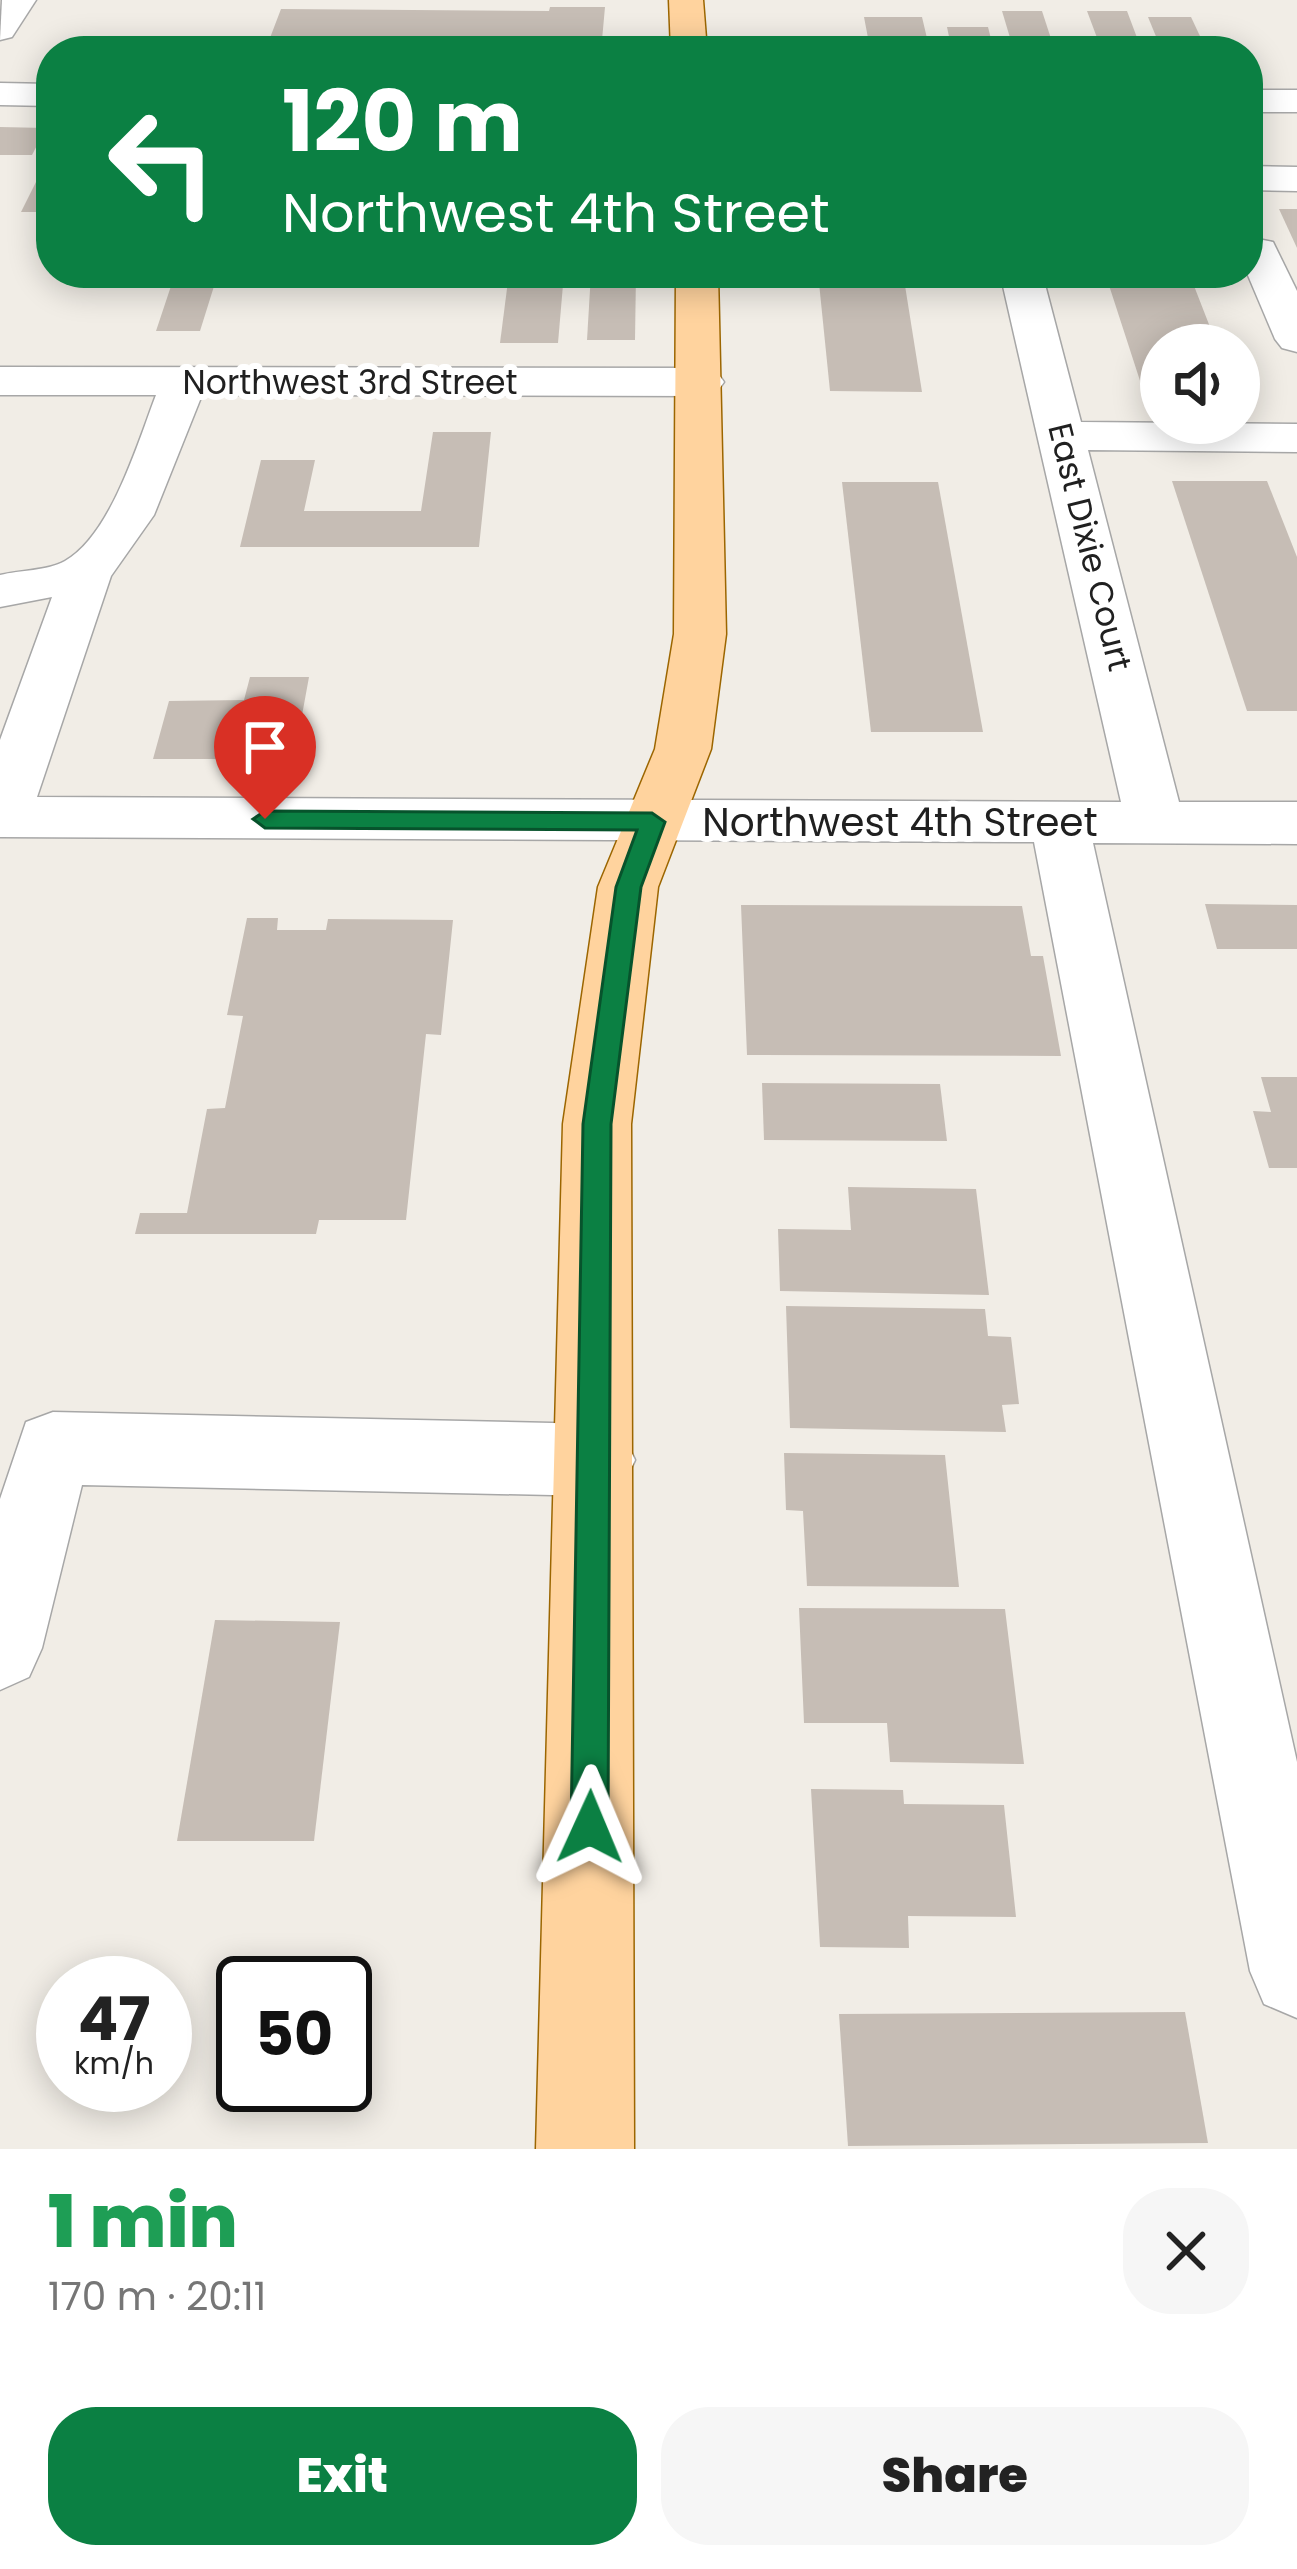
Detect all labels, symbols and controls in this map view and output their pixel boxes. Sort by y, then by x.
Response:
text: 120 m [282,63,523,180]
icon: left [84,84,240,240]
text: Northwest 4th Street [282,175,830,251]
map controls [1140,324,1260,444]
button: sound [1140,324,1260,444]
street label: Northwest 3rd Street [183,359,517,406]
street label: East Dixie Court [1036,418,1144,676]
pin [214,696,316,819]
icon: arrive [232,714,298,780]
street label: Northwest 4th Street [702,795,1098,850]
position arrow [527,1764,653,1890]
speed limit sign: 50 [216,1956,372,2112]
text: 47 [78,1977,150,2061]
text: km/h [74,2042,154,2085]
text: 1 min [48,2171,238,2272]
button: close [1123,2188,1249,2314]
text: 170 m · 20:11 [48,2269,266,2324]
button: Exit [48,2407,637,2545]
button: Share [661,2407,1249,2545]

